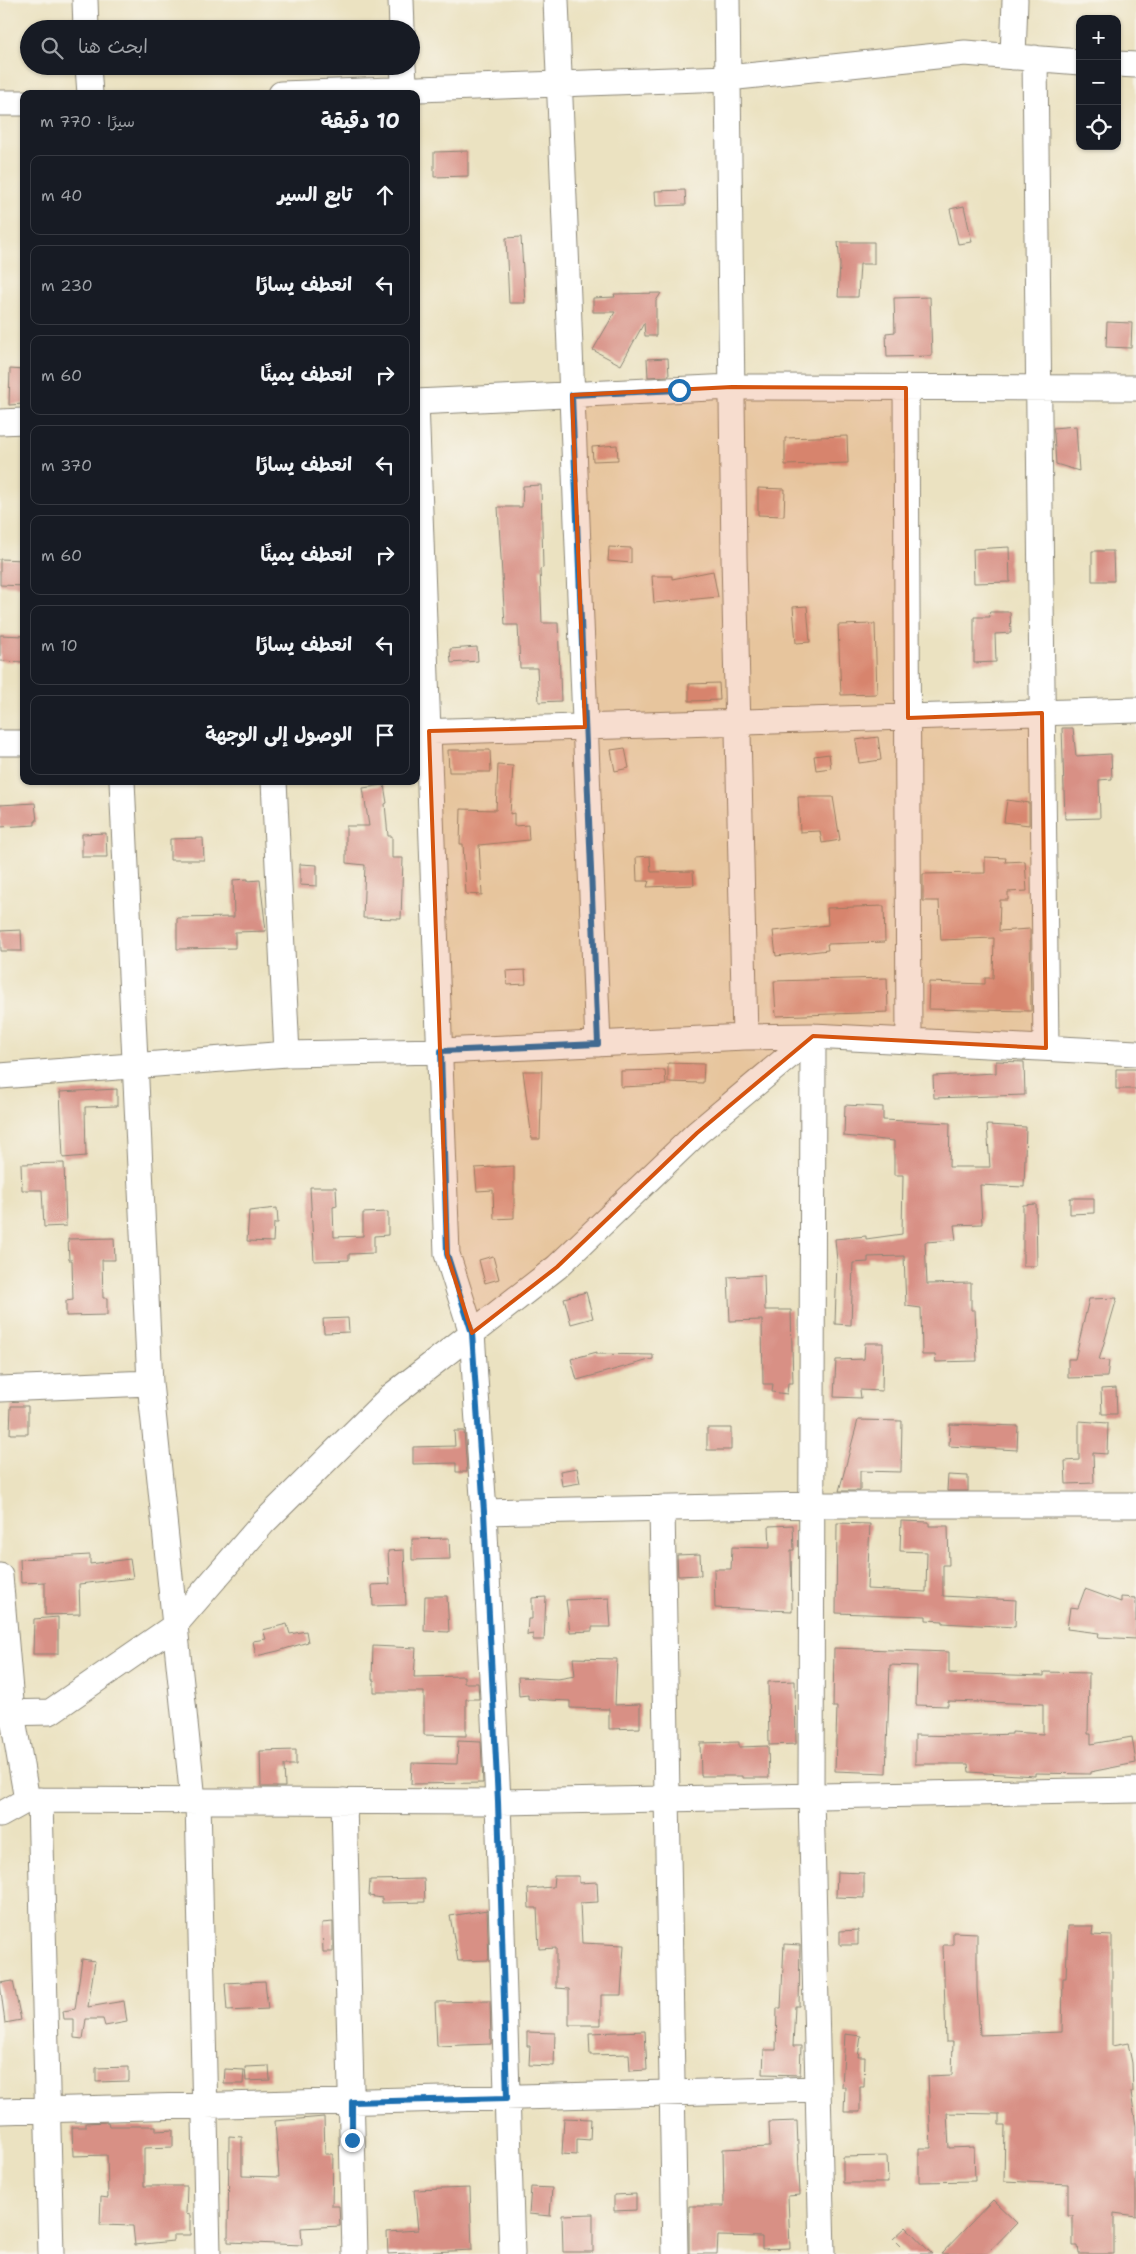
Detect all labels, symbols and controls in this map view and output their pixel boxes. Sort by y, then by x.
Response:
map controls [1076,15,1121,150]
button: + [1076,15,1121,60]
search box [20,20,420,75]
icon: search [38,34,66,62]
text: ابحث هنا [78,34,148,59]
button: − [1076,60,1121,105]
button: locate [1076,105,1121,150]
text: 10 دقيقة [321,107,400,135]
text: سيرًا · 770 m [40,111,135,132]
icon: ahead [371,181,399,209]
text: تابع السير [278,182,352,207]
text: 40 m [41,185,83,206]
icon: left [371,271,399,299]
text: انعطف يسارًا [256,272,352,297]
text: 230 m [41,275,93,296]
icon: right [371,361,399,389]
text: انعطف يمينًا [261,362,352,387]
text: 60 m [41,365,82,386]
route start [668,379,691,402]
icon: left [371,451,399,479]
text: انعطف يسارًا [256,452,352,477]
text: 370 m [41,455,92,476]
icon: right [371,541,399,569]
text: انعطف يمينًا [261,542,352,567]
text: 60 m [41,545,82,566]
icon: left [371,631,399,659]
text: انعطف يسارًا [256,632,352,657]
text: 10 m [41,635,78,656]
icon: arrive [371,721,399,749]
text: الوصول إلى الوجهة [205,722,352,747]
route end [341,2129,364,2152]

